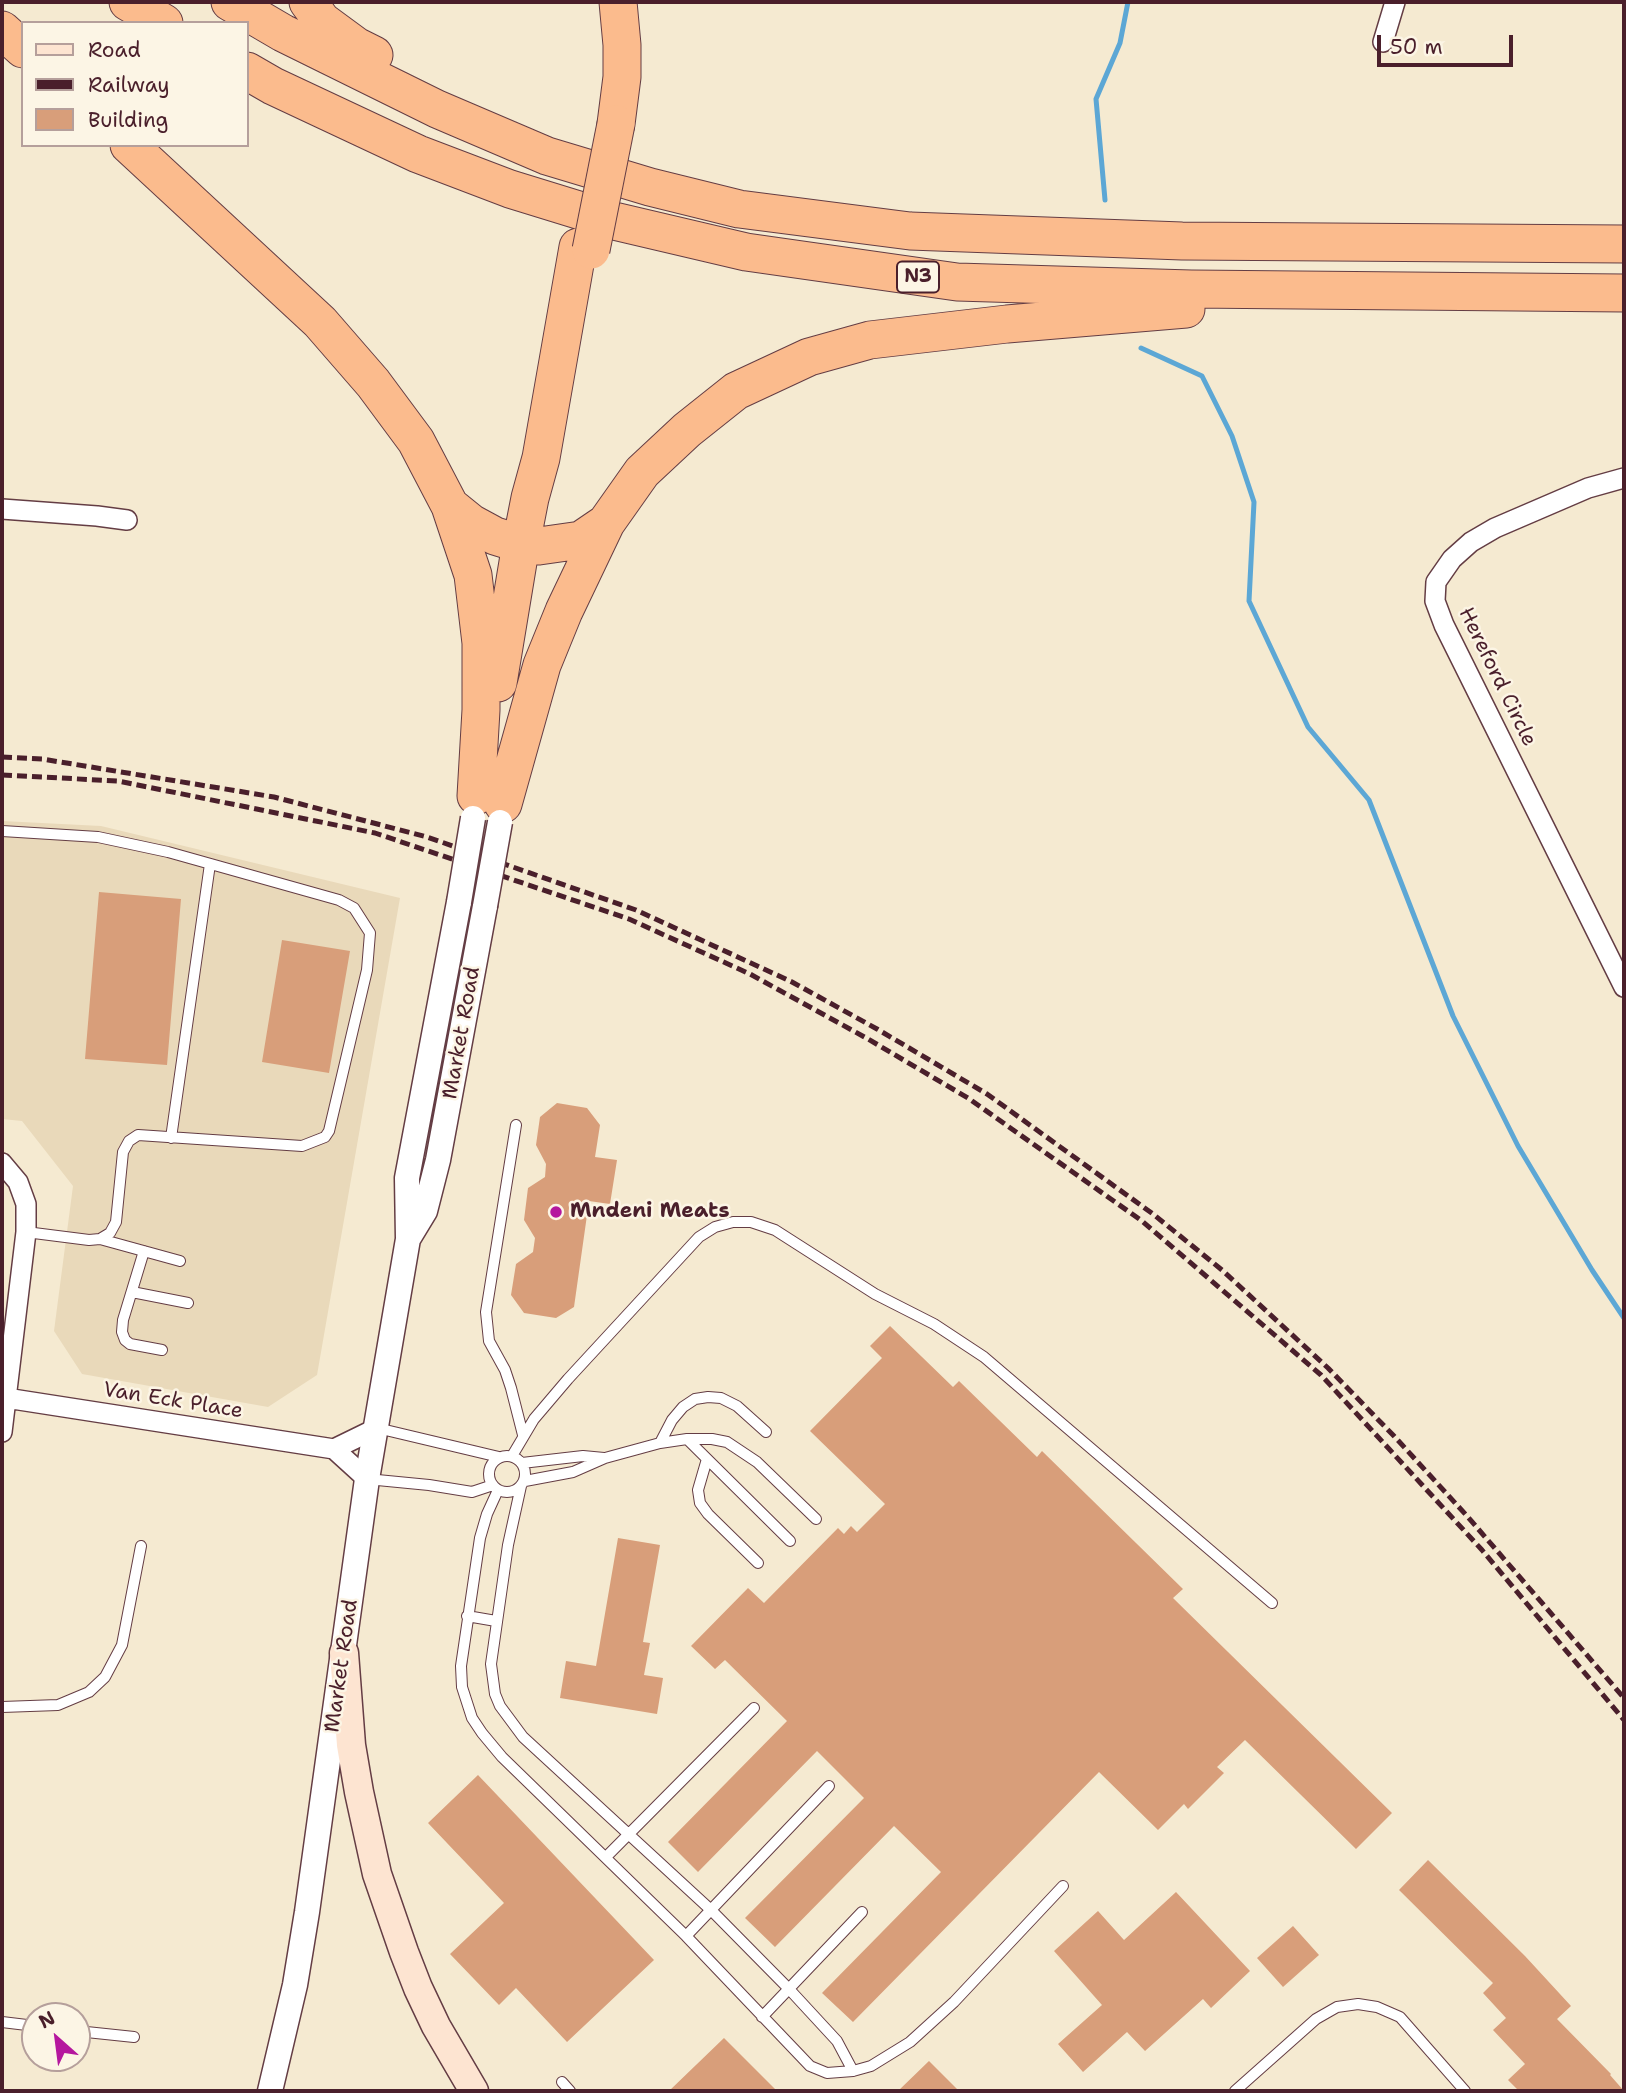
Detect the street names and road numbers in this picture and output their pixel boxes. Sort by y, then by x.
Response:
road number: N3 [897,262,939,292]
street label: Hereford Circle [1453,603,1541,751]
street label: Market Road [438,965,486,1101]
street label: Van Eck Place [101,1378,245,1424]
street label: Market Road [320,1598,364,1734]

